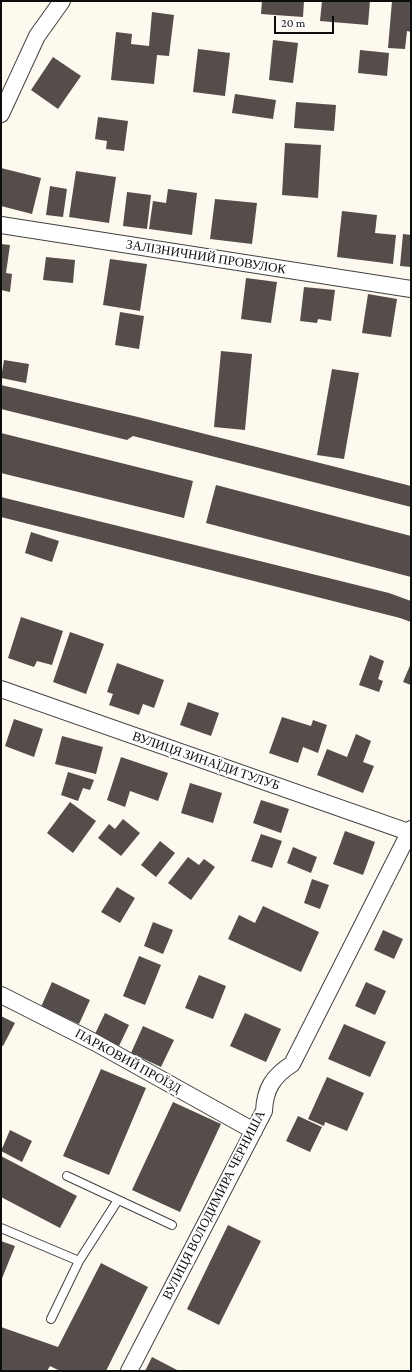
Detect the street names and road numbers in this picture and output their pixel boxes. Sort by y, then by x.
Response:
street label: ЗАЛІЗНИЧНИЙ ПРОВУЛОК [125,237,287,277]
street label: ВУЛИЦЯ ЗИНАЇДИ ТУЛУБ [130,728,282,794]
street label: ПАРКОВИЙ ПРОЇЗД [72,1025,184,1097]
street label: ВУЛИЦЯ ВОЛОДИМИРА ЧЕРНИША [159,1108,269,1302]

